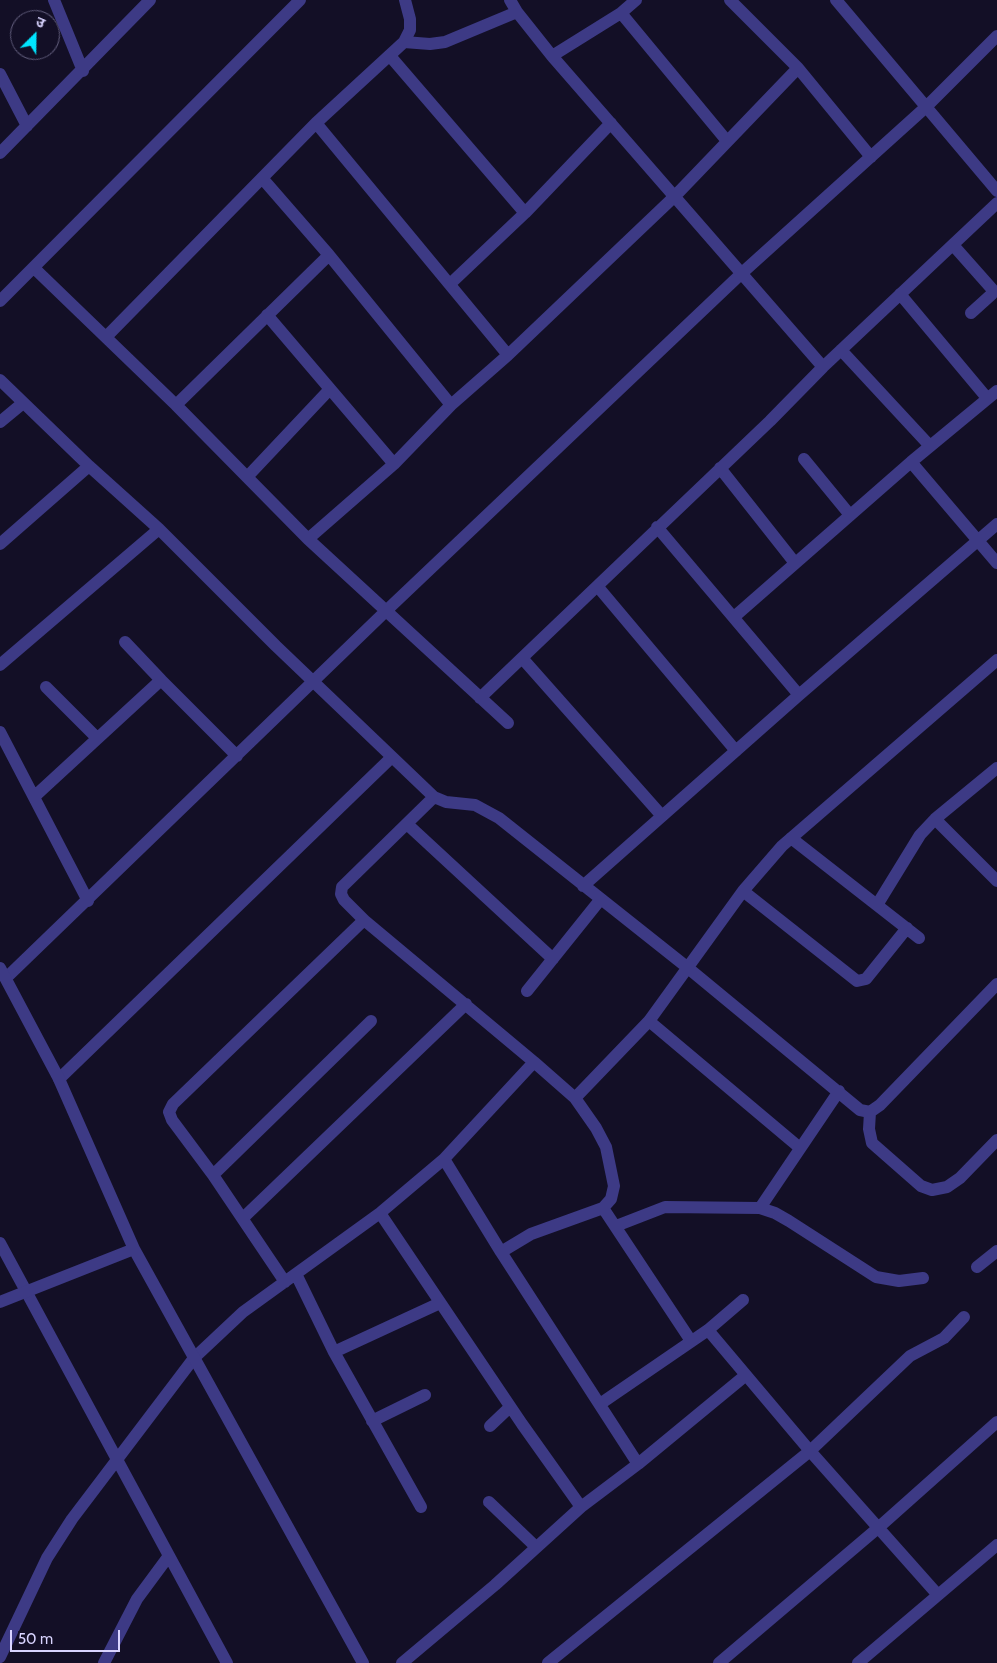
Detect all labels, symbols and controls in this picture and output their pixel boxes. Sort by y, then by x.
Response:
north arrow [10,10,60,60]
text: उ [33,12,48,32]
scale bar [12,1620,122,1652]
text: 50 m [18,1630,53,1648]

